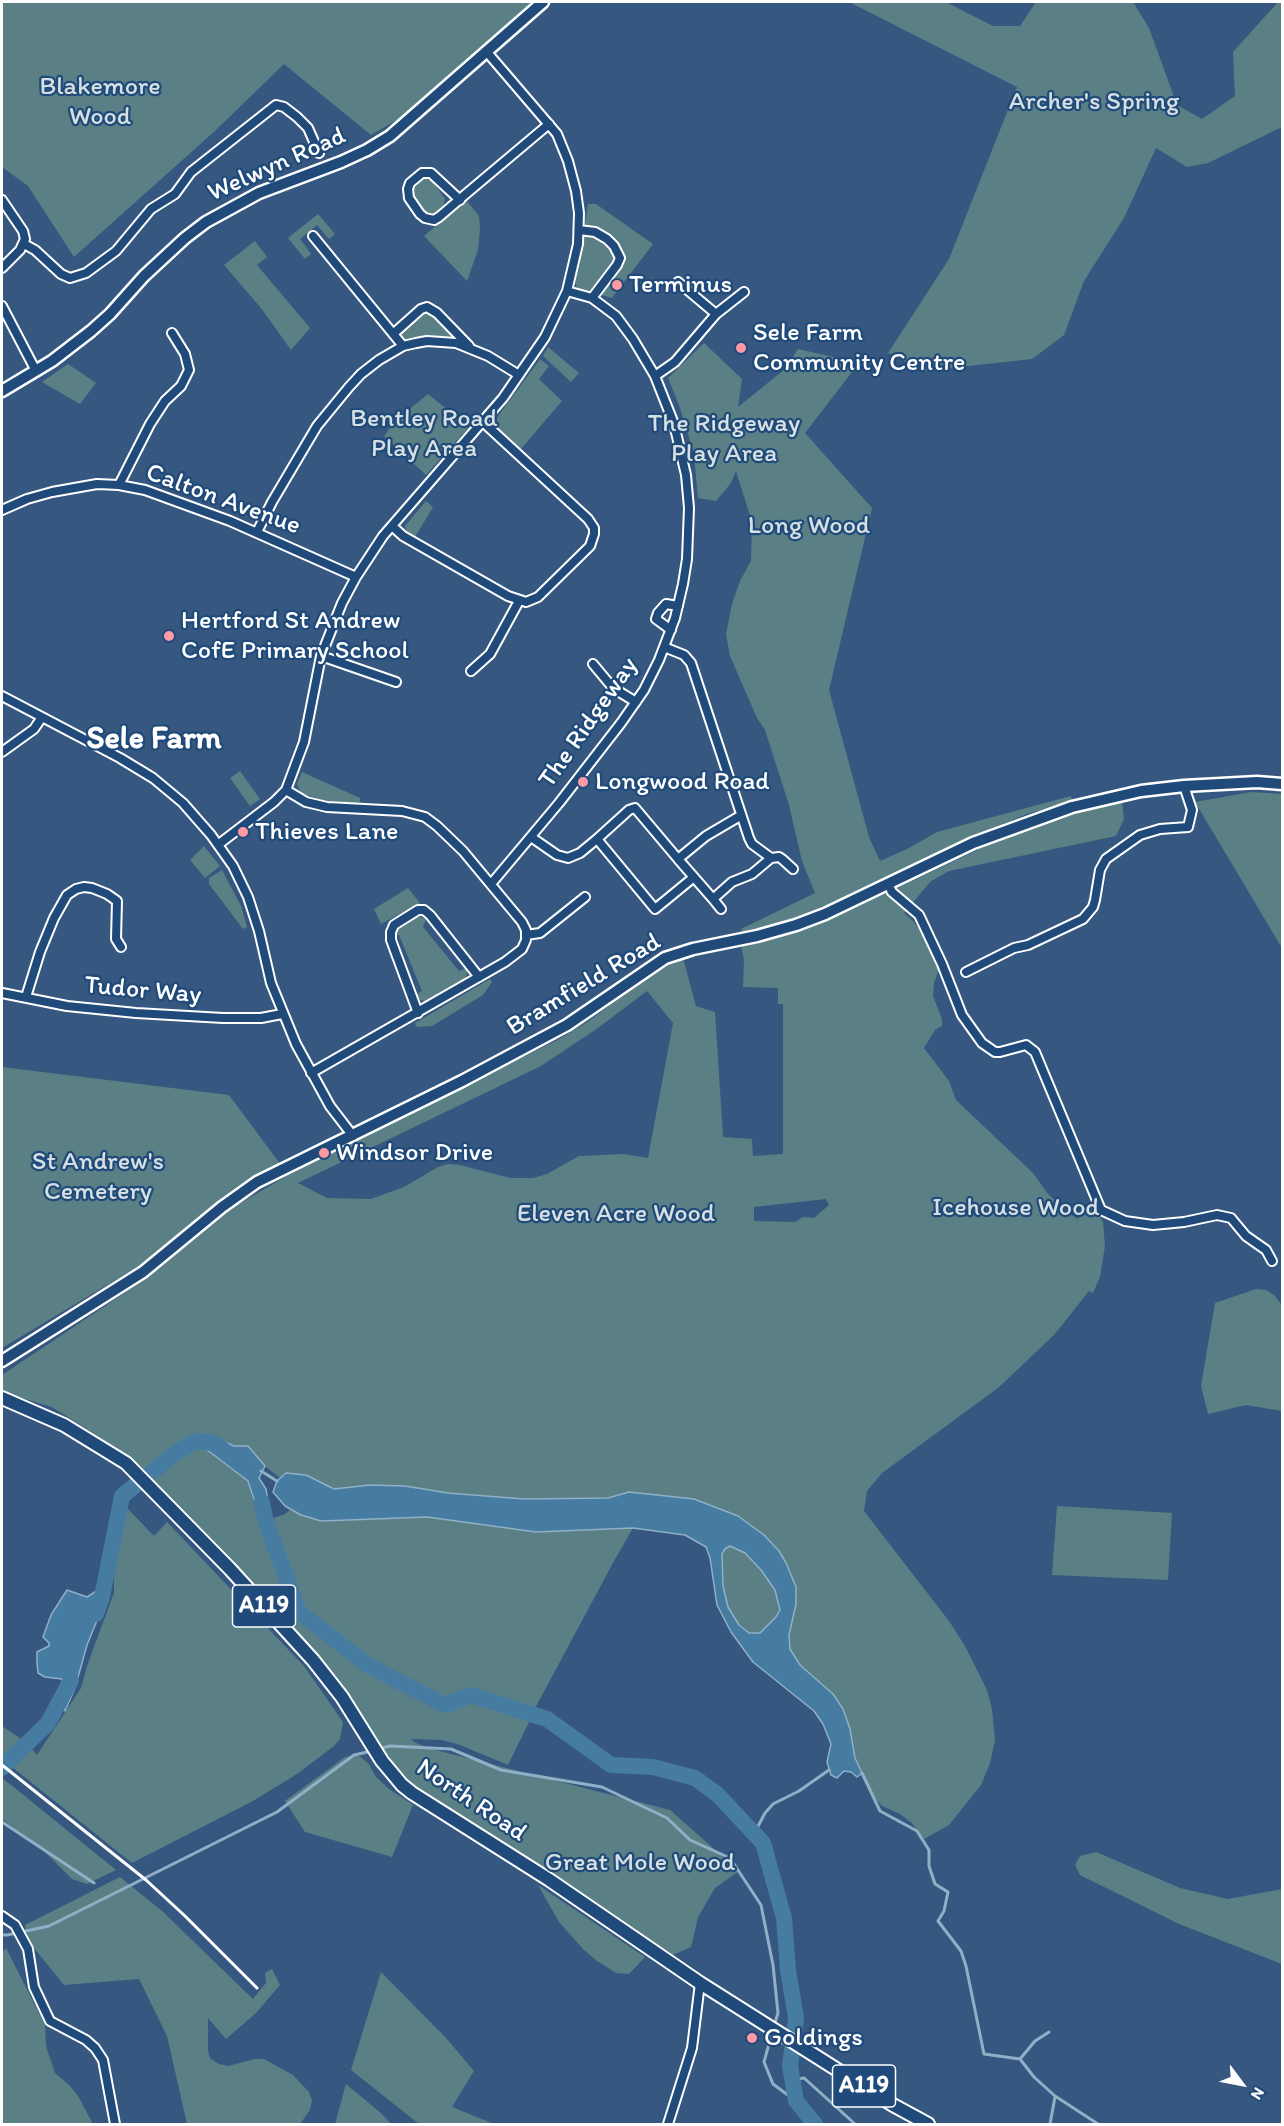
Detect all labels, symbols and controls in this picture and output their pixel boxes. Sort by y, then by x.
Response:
park label: Blakemore Wood [39,71,161,132]
park label: Archer's Spring [1009,86,1179,118]
street label: Welwyn Road [203,121,351,209]
place label: Terminus [629,269,732,301]
marker: Terminus [610,278,624,292]
place label: Sele Farm Community Centre [753,317,965,378]
marker: Sele Farm Community Centre [734,341,748,355]
park label: Bentley Road Play Area [350,403,498,464]
park label: The Ridgeway Play Area [648,408,800,470]
street label: Calton Avenue [141,458,305,542]
park label: Long Wood [748,510,870,542]
place label: Hertford St Andrew CofE Primary School [181,605,409,666]
marker: Hertford St Andrew CofE Primary School [162,629,176,643]
street label: The Ridgeway [532,652,646,794]
district label: Sele Farm [86,721,222,759]
place label: Longwood Road [595,766,770,798]
marker: Longwood Road [576,775,590,789]
place label: Thieves Lane [255,816,398,848]
marker: Thieves Lane [236,825,250,839]
street label: Bramfield Road [501,927,667,1043]
street label: Tudor Way [83,970,203,1012]
place label: Windsor Drive [336,1137,493,1169]
park label: St Andrew's Cemetery [32,1146,164,1208]
marker: Windsor Drive [317,1146,331,1160]
park label: Icehouse Wood [932,1192,1100,1224]
park label: Eleven Acre Wood [517,1198,715,1230]
road number: A119 [232,1585,296,1627]
street label: North Road [410,1753,532,1849]
park label: Great Mole Wood [545,1847,735,1879]
place label: Goldings [764,2022,863,2054]
marker: Goldings [745,2031,759,2045]
north arrow [1212,2054,1272,2114]
road number: A119 [832,2065,896,2107]
text: N [1247,2084,1269,2103]

